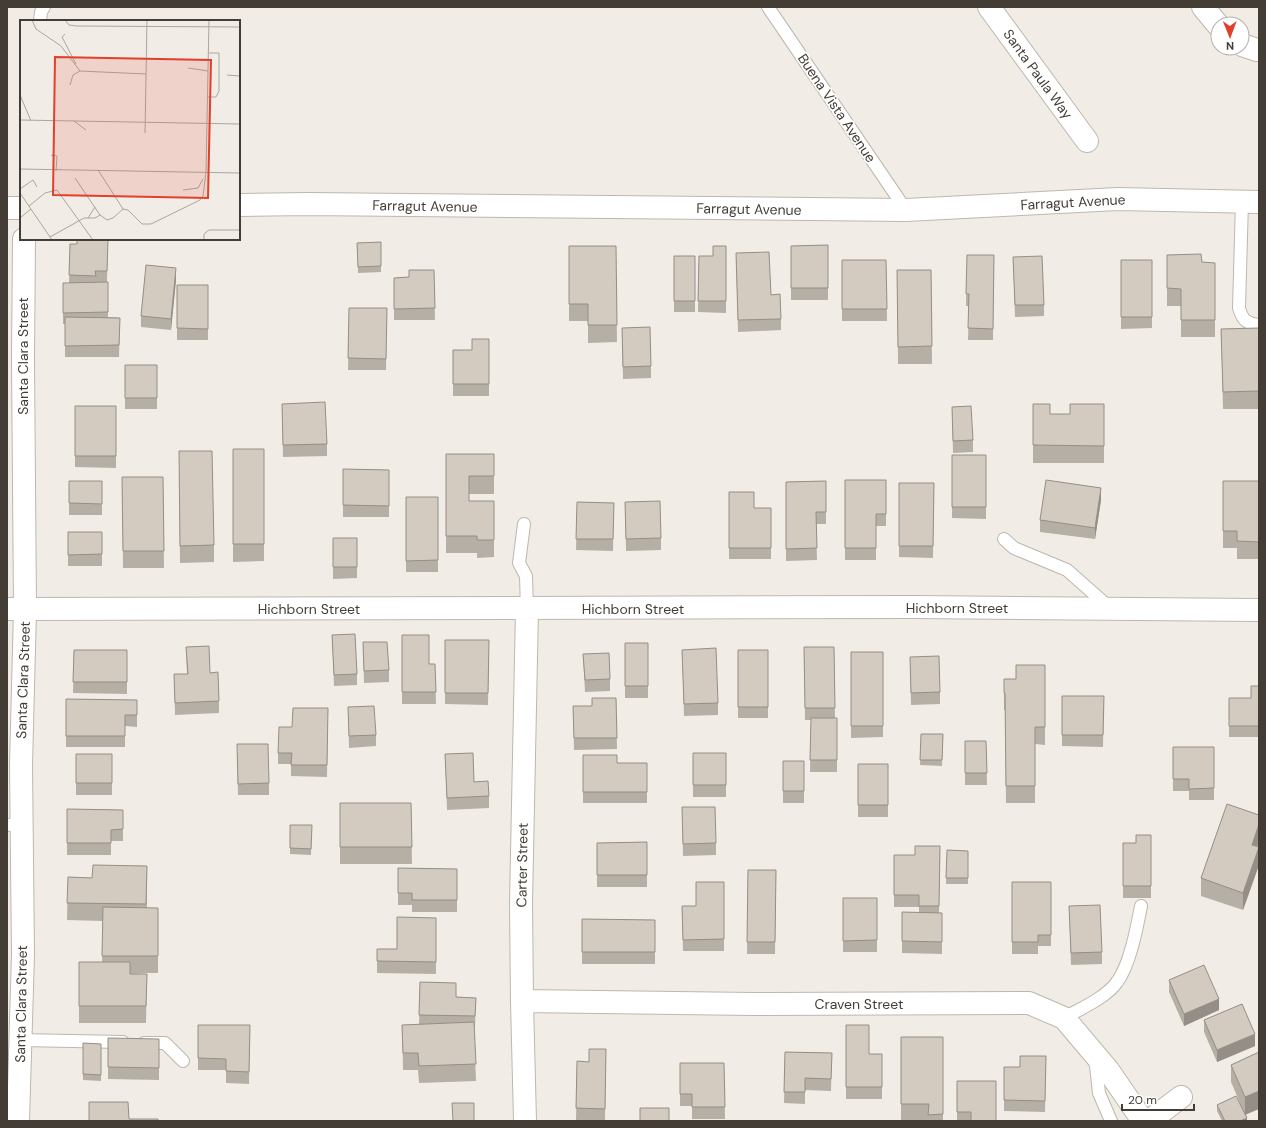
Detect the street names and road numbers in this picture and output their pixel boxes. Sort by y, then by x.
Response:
street label: Santa Paula Way [999,26,1077,123]
street label: Buena Vista Avenue [794,50,880,166]
street label: Farragut Avenue [1020,190,1126,214]
street label: Farragut Avenue [372,196,478,216]
street label: Farragut Avenue [696,199,802,219]
street label: Santa Clara Street [14,297,32,415]
street label: Hichborn Street [906,599,1008,617]
street label: Hichborn Street [258,600,360,618]
street label: Hichborn Street [582,600,684,618]
street label: Santa Clara Street [12,621,34,739]
street label: Carter Street [512,823,532,907]
street label: Santa Clara Street [11,945,31,1063]
street label: Craven Street [815,995,903,1013]

